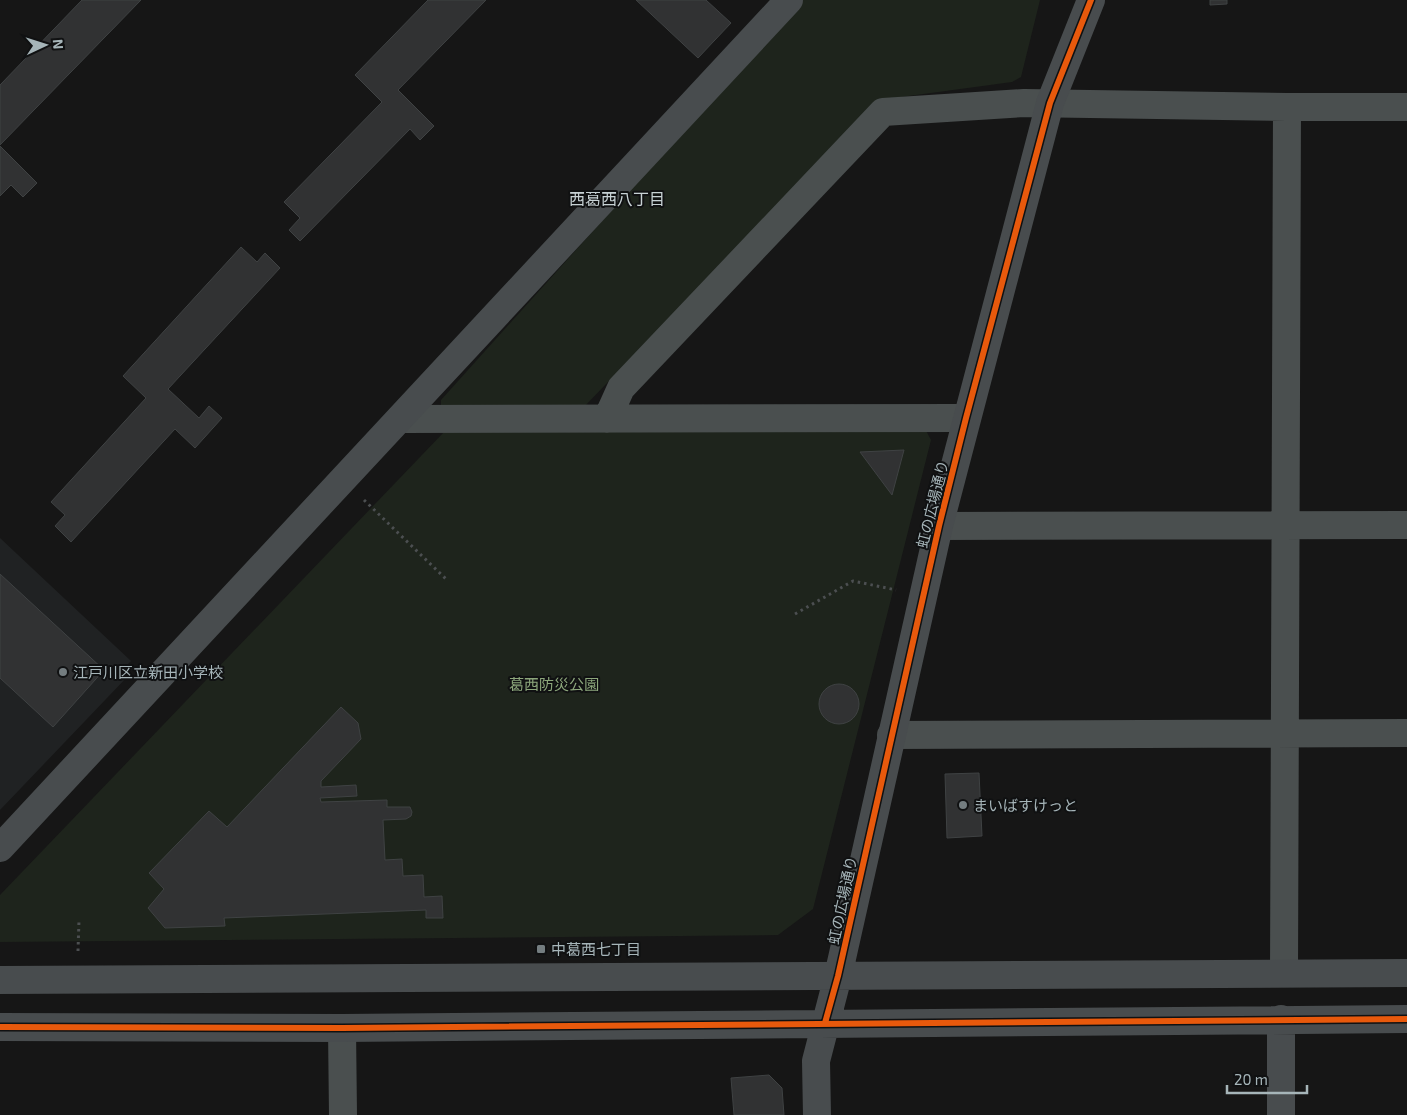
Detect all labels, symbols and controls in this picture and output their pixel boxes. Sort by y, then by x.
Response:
north arrow [20,20,70,70]
text: N [50,38,67,50]
district label: 西葛西八丁目 [569,189,665,208]
street label: 虹の広場通り [912,458,952,550]
place label: 江戸川区立新田小学校 [73,663,223,681]
marker: 江戸川区立新田小学校 [57,666,69,678]
park label: 葛西防災公園 [509,675,599,693]
place label: まいばすけっと [973,796,1078,814]
marker: まいばすけっと [957,799,969,811]
street label: 虹の広場通り [824,854,860,946]
place label: 中葛西七丁目 [551,940,641,958]
marker: 中葛西七丁目 [535,943,547,955]
scale bar [1227,1062,1307,1094]
text: 20 m [1234,1070,1268,1088]

